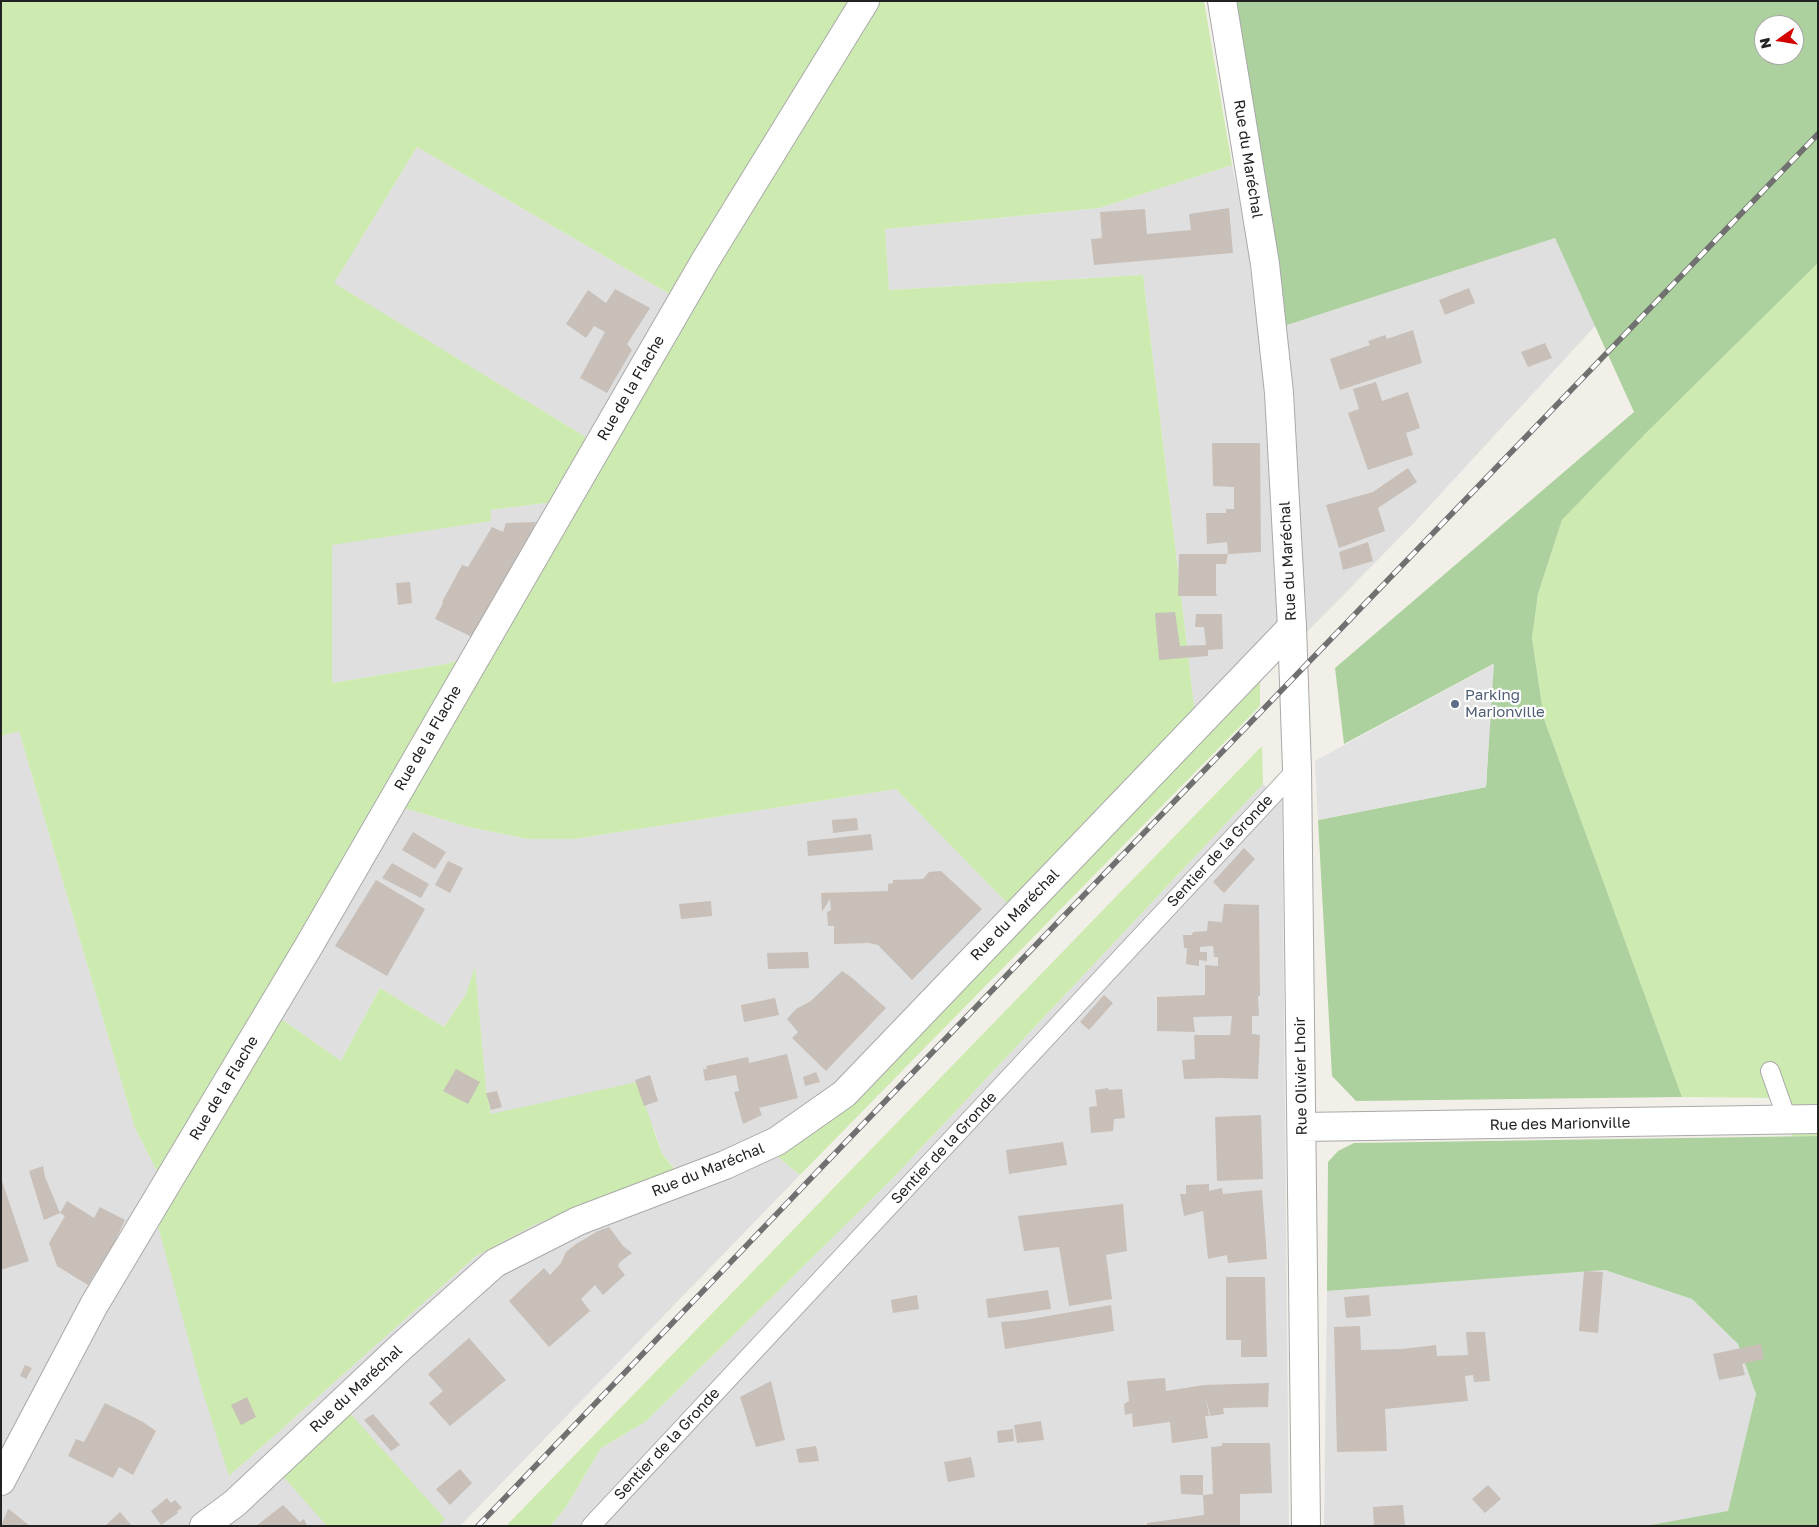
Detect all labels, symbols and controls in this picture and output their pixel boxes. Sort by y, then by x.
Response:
north arrow [1754,15,1804,65]
text: N [1755,36,1774,50]
street label: Rue du Maréchal [1230,98,1266,220]
street label: Rue de la Flache [594,332,668,444]
street label: Rue du Maréchal [1276,501,1300,621]
street label: Rue de la Flache [391,682,465,794]
place label: Parking Marionville [1465,686,1545,721]
marker: Parking Marionville [1449,698,1461,710]
street label: Sentier de la Gronde [1163,791,1277,911]
street label: Rue du Maréchal [967,866,1063,964]
street label: Rue Olivier Lhoir [1291,1016,1311,1136]
street label: Rue de la Flache [186,1033,262,1143]
street label: Sentier de la Gronde [887,1088,1001,1208]
street label: Rue des Marionville [1489,1114,1631,1134]
street label: Rue du Maréchal [649,1139,767,1201]
street label: Rue du Maréchal [306,1342,406,1436]
street label: Sentier de la Gronde [610,1384,724,1504]

